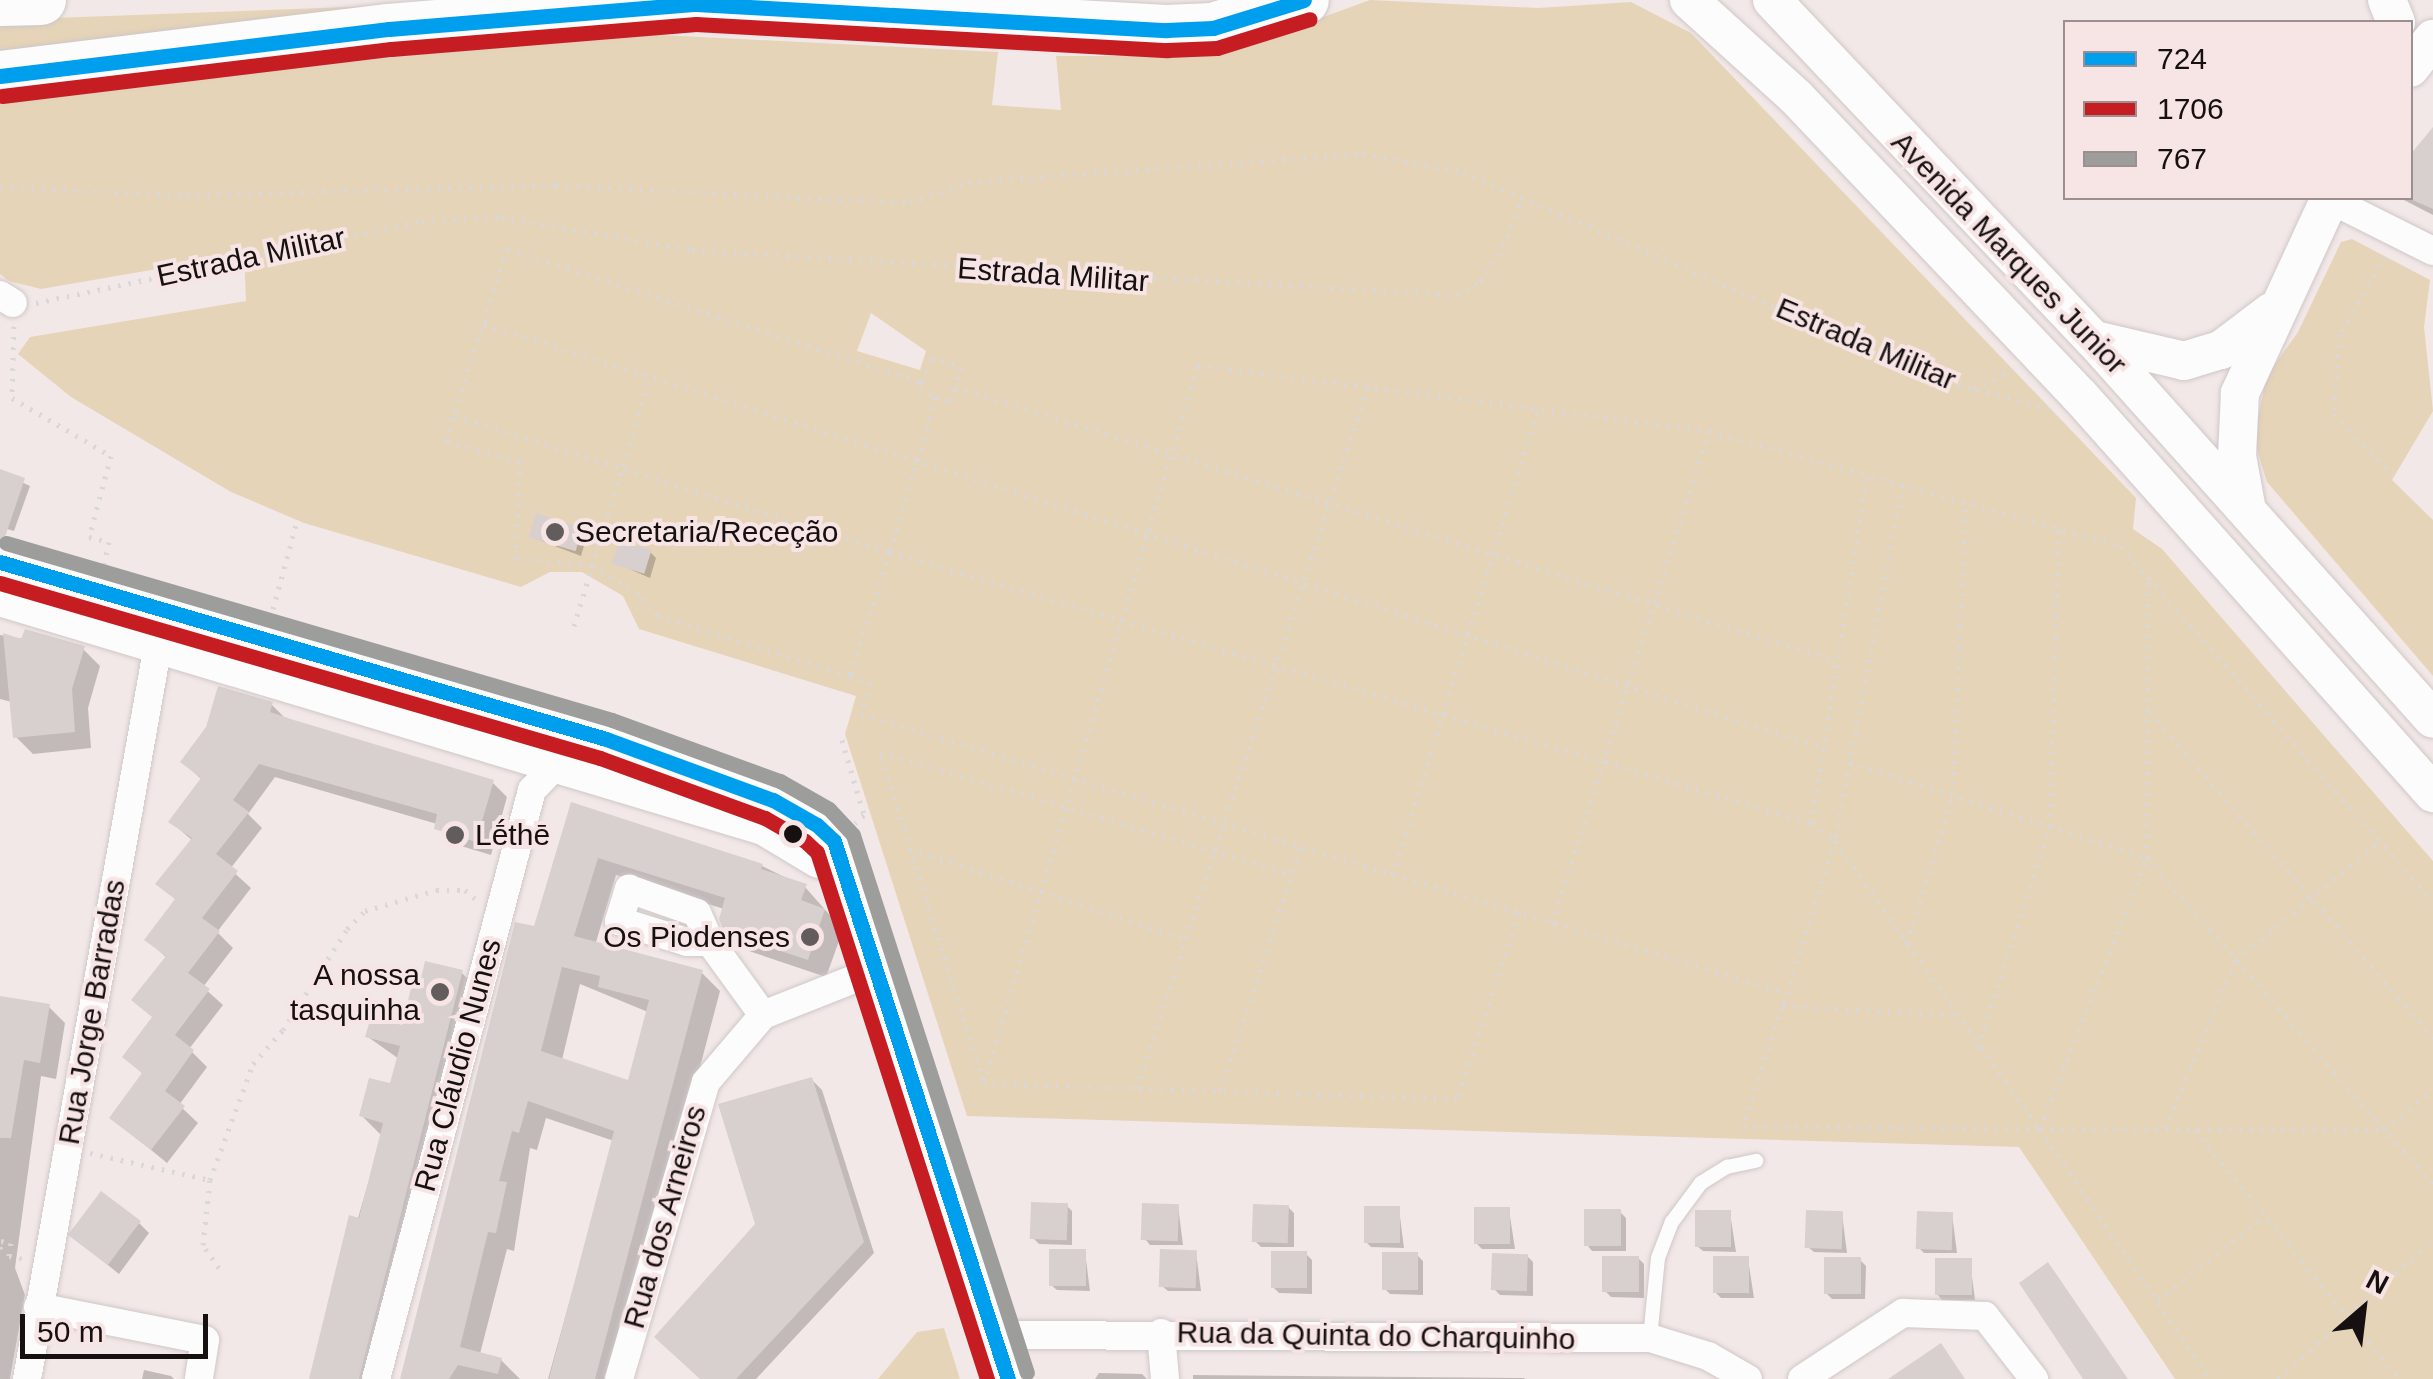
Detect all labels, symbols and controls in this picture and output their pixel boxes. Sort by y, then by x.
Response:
legend [2063,20,2413,200]
text: 724 [2157,42,2207,75]
text: 1706 [2157,92,2224,125]
street label: Avenida Marques Junior [1884,124,2134,382]
text: 767 [2157,142,2207,175]
street label: Estrada Militar [153,219,349,295]
street label: Estrada Militar [956,250,1150,300]
street label: Estrada Militar [1771,290,1961,398]
place label: Secretaria/Receção [575,514,838,550]
marker: Secretaria/Receção [544,521,566,543]
place label: Lḗthē [475,817,550,853]
marker: Lḗthē [444,824,466,846]
unlabelled marker [783,824,803,844]
street label: Rua Jorge Barradas [51,877,133,1147]
place label: Os Piodenses [603,919,790,955]
marker: Os Piodenses [799,926,821,948]
street label: Rua Cláudio Nunes [407,935,509,1195]
place label: A nossa tasquinha [290,957,420,1028]
marker: A nossa tasquinha [429,981,451,1003]
street label: Rua dos Arneiros [616,1101,714,1333]
north arrow [2313,1259,2413,1359]
text: N [2361,1264,2394,1301]
scale bar [25,1294,212,1356]
text: 50 m [37,1315,104,1348]
street label: Rua da Quinta do Charquinho [1176,1315,1576,1357]

